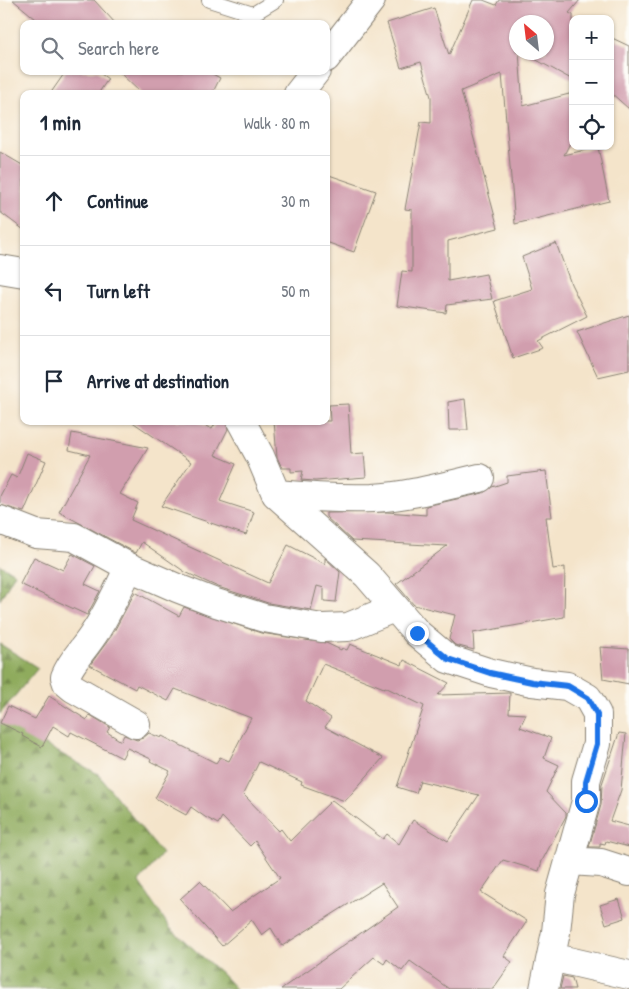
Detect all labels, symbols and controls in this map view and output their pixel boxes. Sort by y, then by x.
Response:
north arrow [509,15,554,60]
map controls [569,15,614,150]
button: + [569,15,614,60]
search box [20,20,330,75]
icon: search [38,34,66,62]
text: Search here [78,35,159,61]
button: − [569,60,614,105]
button: locate [569,105,614,150]
text: 1 min [40,108,81,137]
text: Walk · 80 m [244,112,310,134]
icon: ahead [40,187,68,215]
text: Continue [87,188,148,214]
text: 30 m [281,190,310,212]
icon: left [40,277,68,305]
text: Turn left [87,278,150,304]
text: 50 m [282,280,310,302]
icon: arrive [40,367,68,395]
text: Arrive at destination [87,368,229,394]
route end [406,622,429,645]
route start [575,790,598,813]

